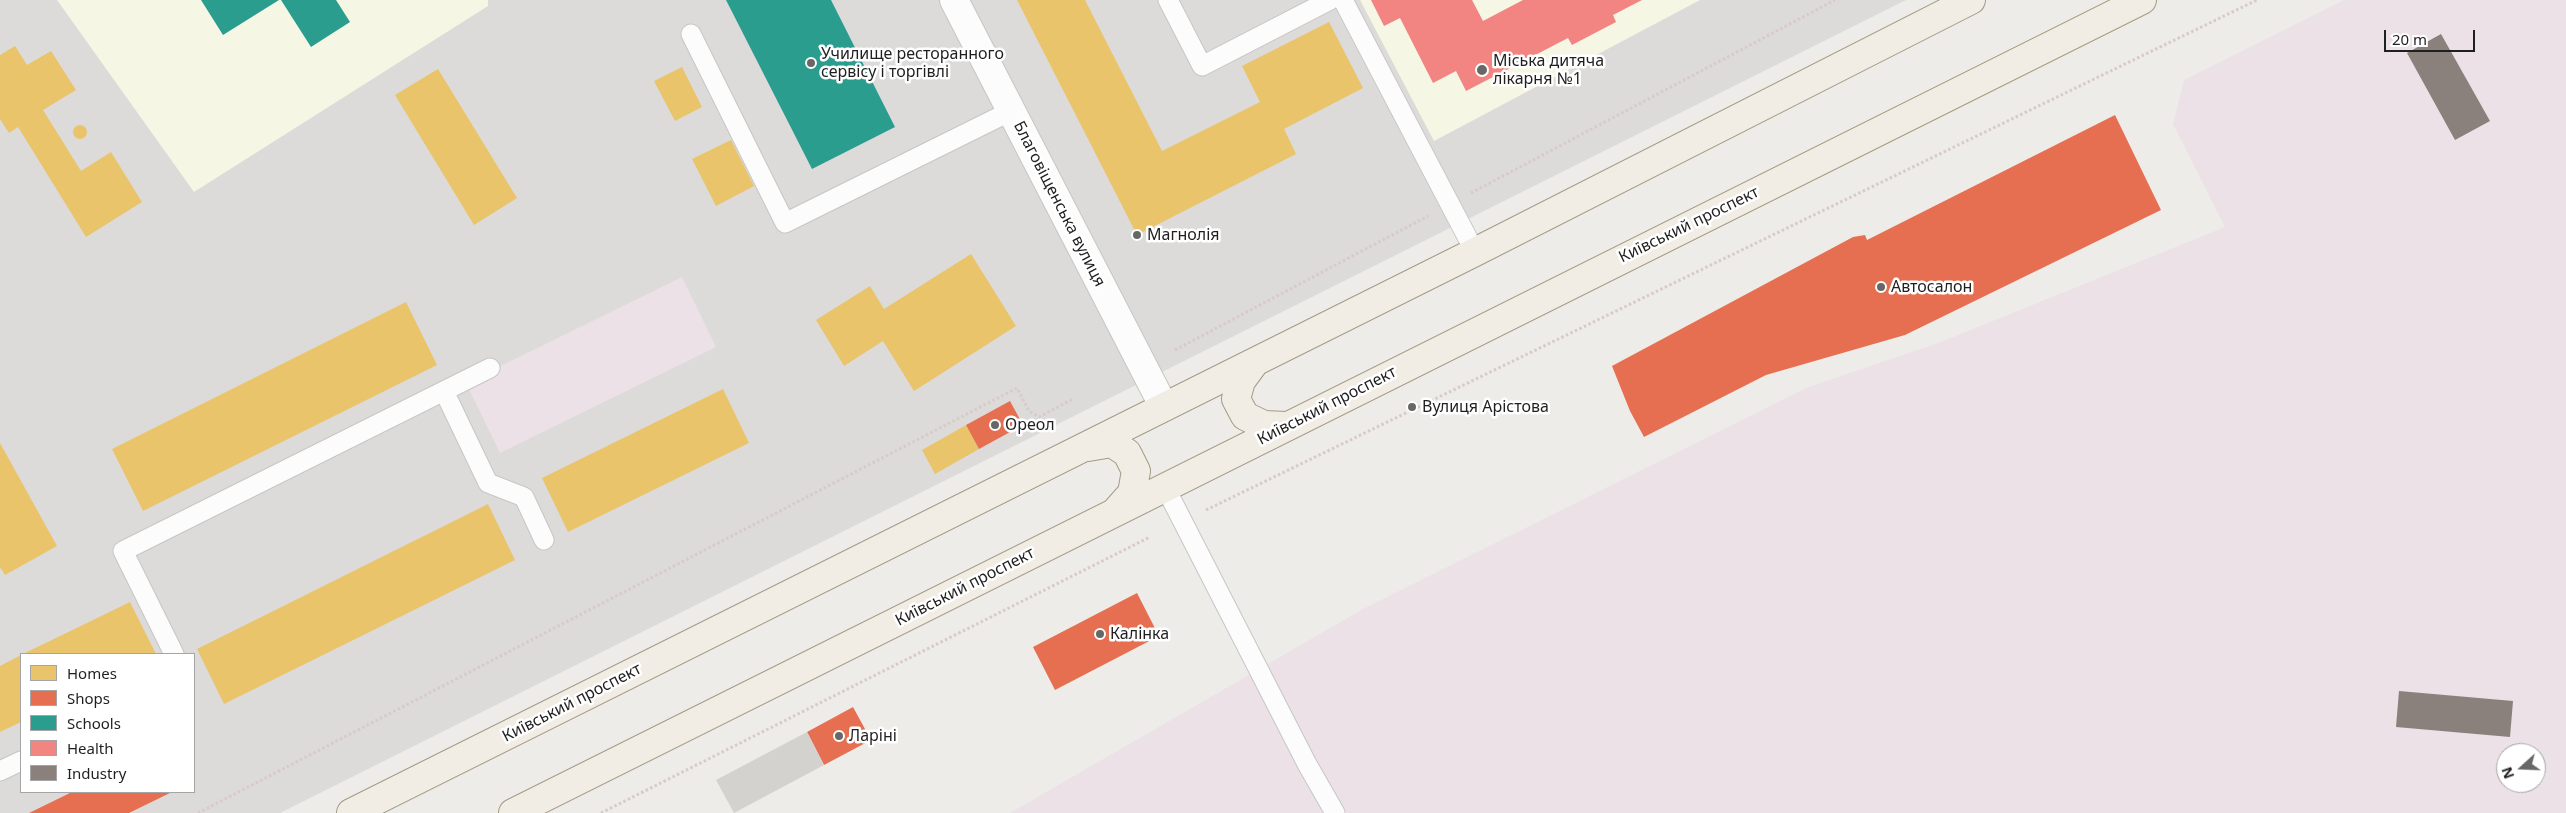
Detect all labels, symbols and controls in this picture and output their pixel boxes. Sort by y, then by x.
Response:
scale bar [2386,20,2477,52]
text: 20 m [2392,29,2427,49]
place label: Училище ресторанного сервісу і торгівлі [821,44,1004,82]
place label: Міська дитяча лікарня №1 [1493,51,1604,89]
marker: Училище ресторанного сервісу і торгівлі [805,57,817,69]
marker: Міська дитяча лікарня №1 [1475,63,1489,77]
street label: Благовіщенська вулиця [1009,118,1109,290]
street label: Київський проспект [1616,183,1762,267]
place label: Магнолія [1147,225,1219,245]
marker: Магнолія [1131,229,1143,241]
place label: Автосалон [1891,277,1972,297]
marker: Автосалон [1875,281,1887,293]
street label: Київський проспект [1254,363,1400,449]
place label: Вулиця Арістова [1422,397,1549,417]
marker: Вулиця Арістова [1406,401,1418,413]
place label: Ореол [1005,415,1055,435]
marker: Ореол [989,419,1001,431]
street label: Київський проспект [892,544,1038,630]
place label: Калінка [1110,624,1169,644]
marker: Калінка [1094,628,1106,640]
legend [20,653,195,793]
street label: Київський проспект [499,660,645,746]
text: Homes [67,663,117,683]
text: Shops [67,688,110,708]
text: Schools [67,713,121,733]
place label: Ларіні [849,726,897,746]
marker: Ларіні [833,730,845,742]
text: Health [67,738,114,758]
north arrow [2496,743,2546,793]
text: Industry [67,763,126,783]
text: N [2497,764,2518,782]

